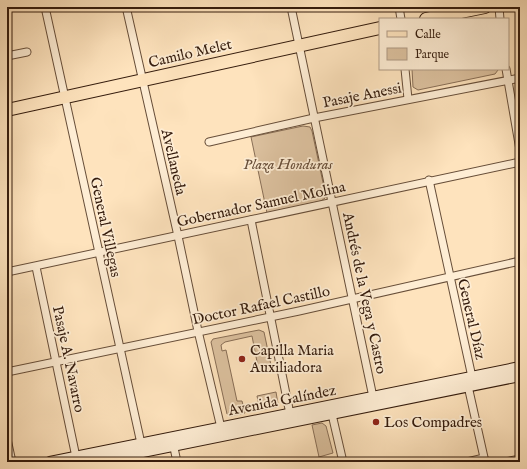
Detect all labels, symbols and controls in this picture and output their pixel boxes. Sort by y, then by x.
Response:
legend [379,18,509,70]
text: Calle [415,27,441,42]
street label: Camilo Melet [147,35,234,72]
text: Parque [415,47,450,63]
street label: Pasaje Anessi [321,79,403,112]
street label: Avellaneda [156,126,190,198]
park label: Plaza Honduras [243,155,333,174]
street label: General Villegas [86,175,125,279]
street label: Gobernador Samuel Molina [175,177,348,232]
street label: Andrés de la Vega y Castro [338,210,391,376]
street label: General Díaz [453,277,490,362]
street label: Doctor Rafael Castillo [190,282,332,329]
street label: Pasaje A. Navarro [48,304,89,414]
place label: Capilla Maria Auxiliadora [249,341,334,377]
marker: Capilla Maria Auxiliadora [237,354,247,364]
street label: Avenida Galíndez [226,381,338,420]
place label: Los Compadres [384,413,482,432]
marker: Los Compadres [371,417,381,427]

